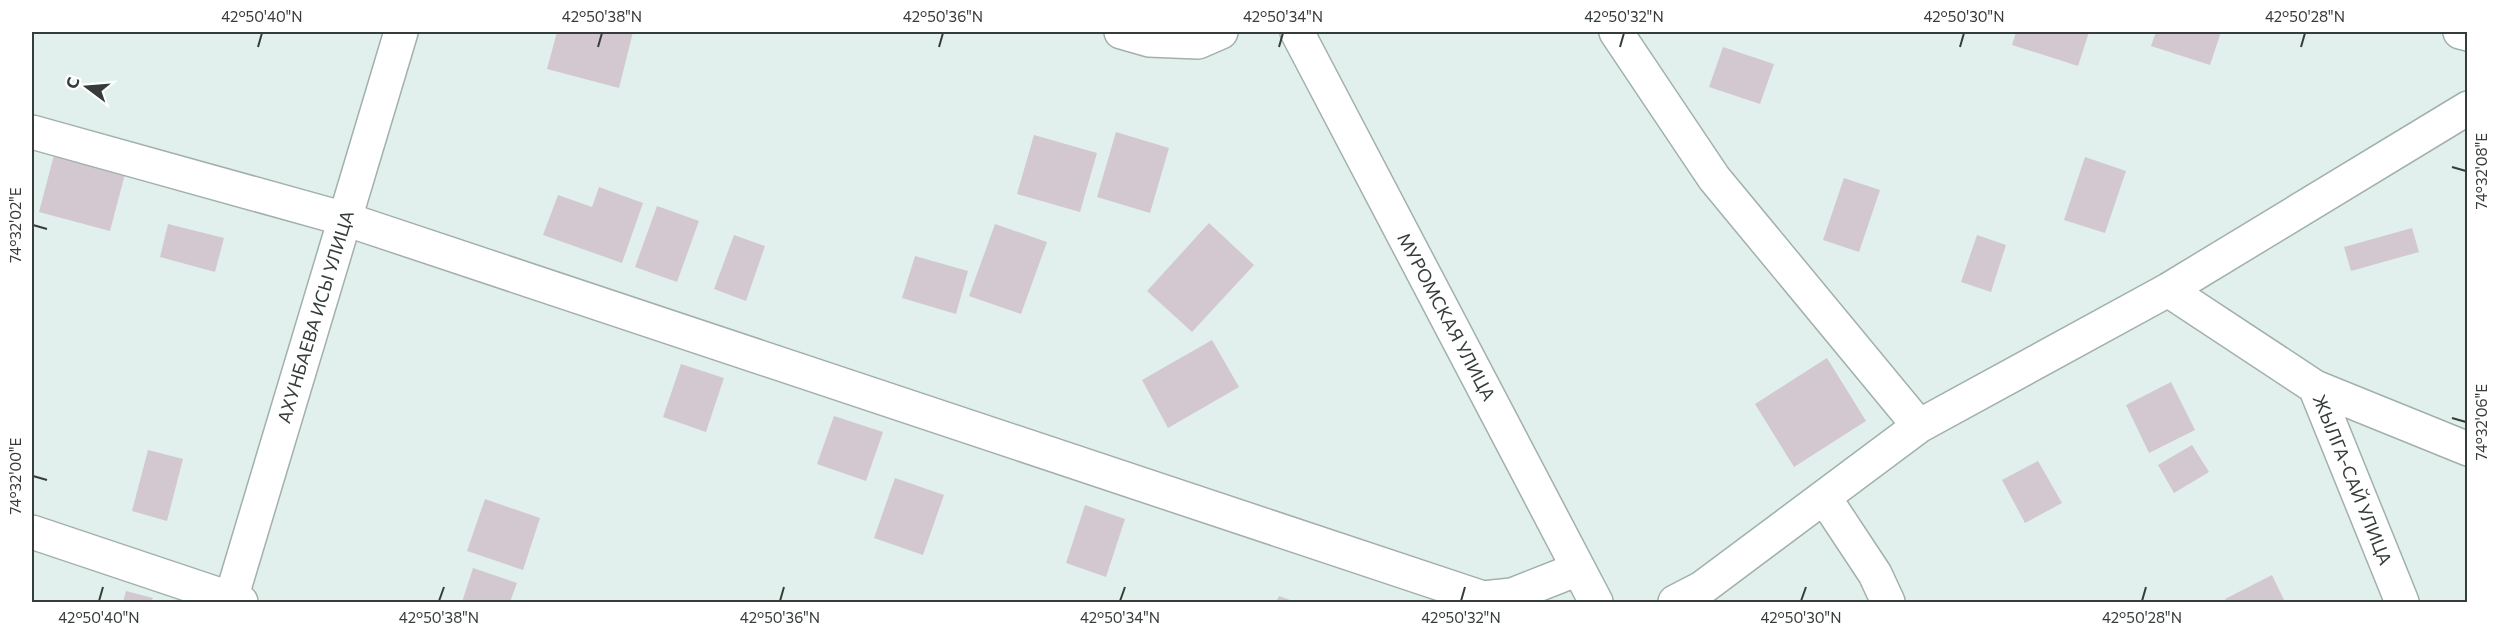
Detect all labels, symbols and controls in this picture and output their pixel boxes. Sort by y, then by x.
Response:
text: 42°50'40"N [221,7,303,25]
text: 42°50'38"N [562,7,642,25]
text: 42°50'36"N [903,7,983,25]
text: 42°50'34"N [1243,7,1323,25]
text: 42°50'32"N [1584,7,1664,25]
text: 42°50'30"N [1924,7,2004,25]
text: 42°50'28"N [2265,7,2345,25]
north arrow [57,57,117,117]
text: С [61,75,83,91]
text: 74°32'08"E [2472,133,2490,209]
text: 74°32'02"E [6,187,24,263]
street label: АХУНБАЕВА ИСЫ УЛИЦА [272,208,358,426]
street label: МУРОМСКАЯ УЛИЦА [1393,229,1501,404]
text: 74°32'06"E [2472,384,2490,460]
street label: ЖЫЛГА-САЙ УЛИЦА [2309,391,2397,568]
text: 74°32'00"E [6,437,24,514]
text: 42°50'40"N [58,608,140,626]
text: 42°50'38"N [399,608,479,626]
text: 42°50'36"N [740,608,820,626]
text: 42°50'34"N [1080,608,1160,626]
text: 42°50'32"N [1421,608,1501,626]
text: 42°50'30"N [1761,608,1841,626]
text: 42°50'28"N [2102,608,2182,626]

